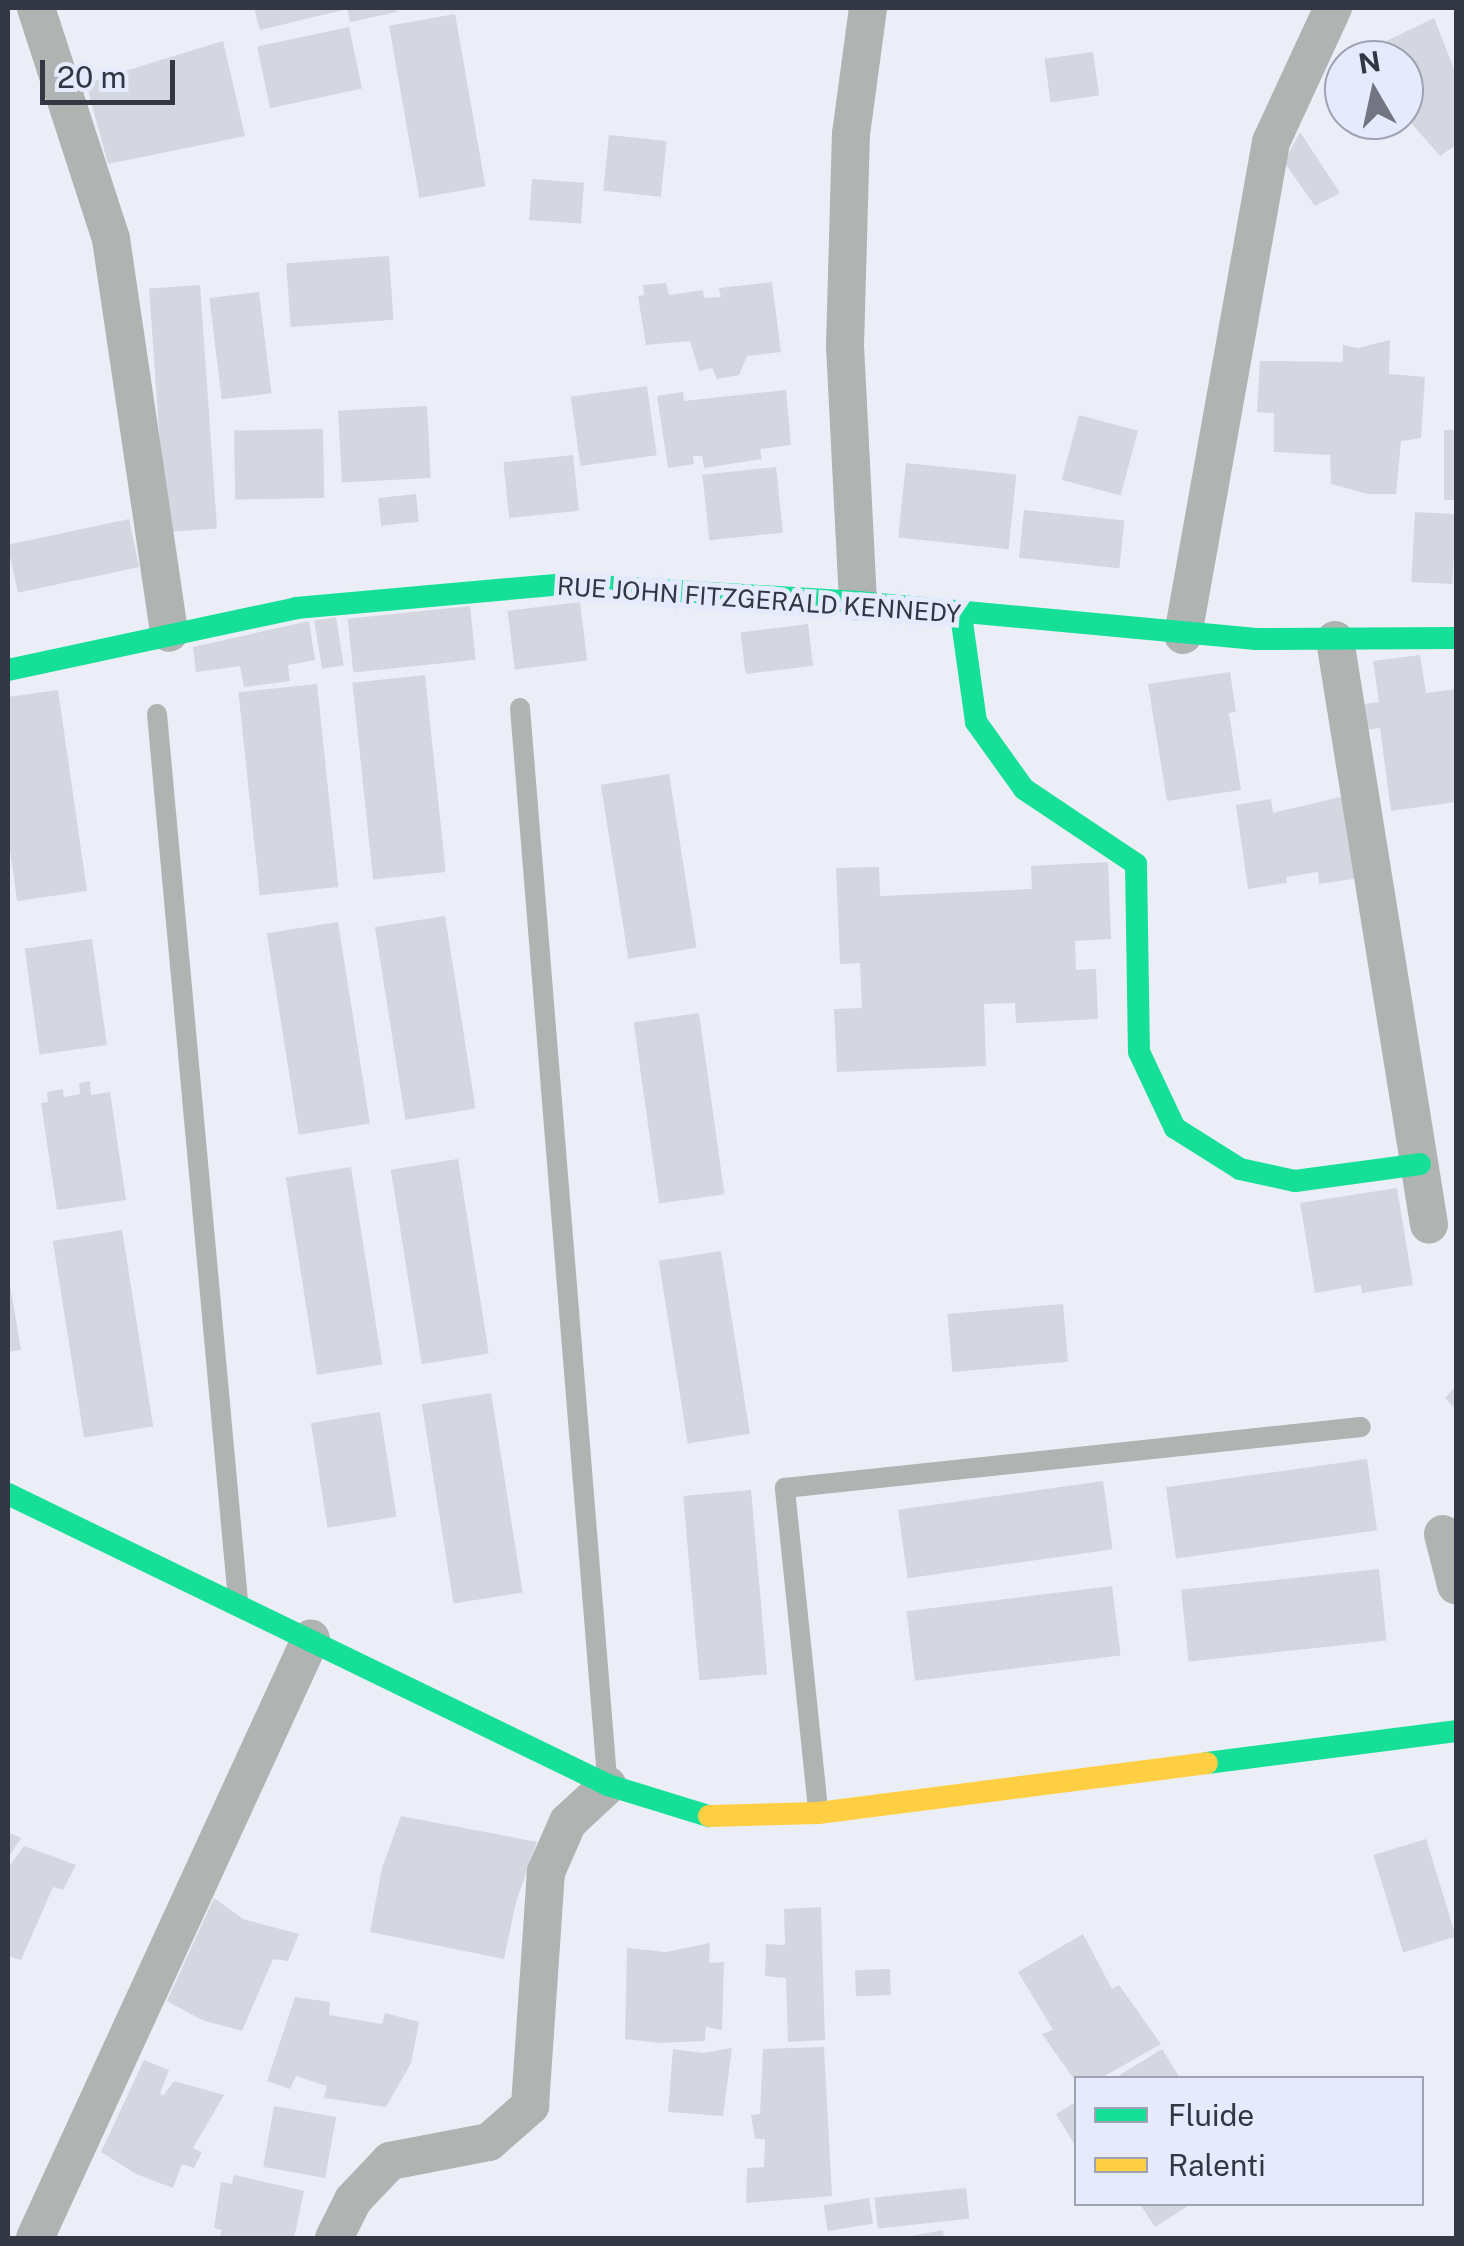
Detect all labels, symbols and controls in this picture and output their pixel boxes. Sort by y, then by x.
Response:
scale bar [45,40,180,102]
north arrow [1324,40,1424,140]
text: N [1356,44,1383,80]
text: 20 m [57,59,126,95]
street label: RUE JOHN FITZGERALD KENNEDY [556,571,962,629]
legend [1074,2076,1424,2206]
text: Fluide [1168,2097,1254,2133]
text: Ralenti [1168,2147,1266,2183]

